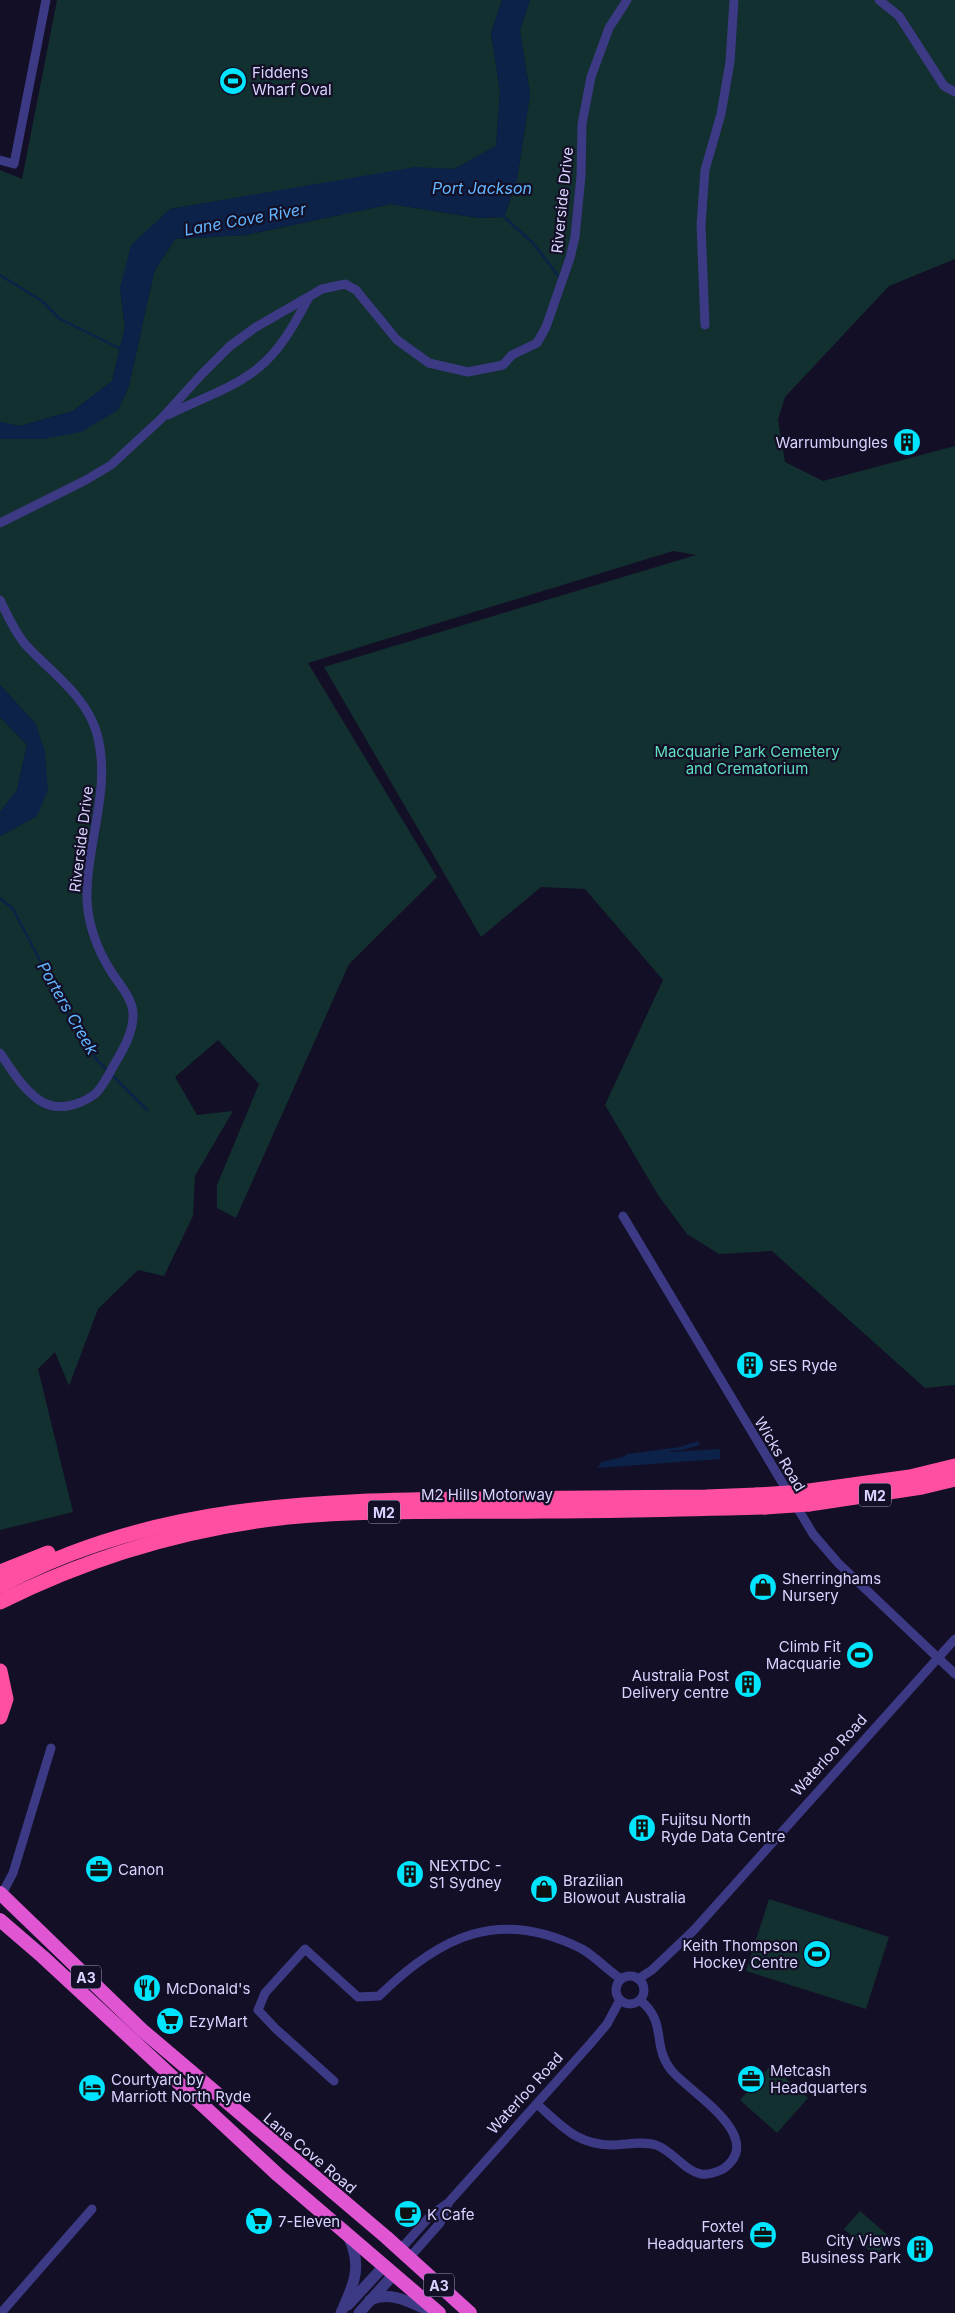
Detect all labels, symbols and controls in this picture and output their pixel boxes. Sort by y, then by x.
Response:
place label: Fiddens Wharf Oval [252,63,332,99]
sports icon: Fiddens Wharf Oval [218,66,248,96]
street label: Riverside Drive [547,146,577,254]
water label: Port Jackson [432,178,532,198]
water label: Lane Cove River [182,198,309,240]
building icon: Warrumbungles [892,427,922,457]
place label: Warrumbungles [776,433,888,452]
park label: Macquarie Park Cemetery and Crematorium [654,742,840,778]
street label: Riverside Drive [65,785,97,893]
water label: Porters Creek [33,958,103,1058]
building icon: SES Ryde [735,1350,765,1380]
place label: SES Ryde [769,1356,837,1375]
street label: Wicks Road [750,1413,810,1495]
road number: M2 [859,1484,891,1506]
street label: M2 Hills Motorway [421,1485,554,1504]
road number: M2 [368,1500,400,1524]
place label: Sherringhams Nursery [782,1569,881,1605]
shop icon: Sherringhams Nursery [748,1572,778,1602]
place label: Climb Fit Macquarie [766,1637,841,1673]
sports icon: Climb Fit Macquarie [845,1640,875,1670]
place label: Australia Post Delivery centre [622,1666,729,1702]
building icon: Australia Post Delivery centre [733,1669,763,1699]
street label: Waterloo Road [787,1710,871,1800]
place label: Fujitsu North Ryde Data Centre [661,1810,785,1846]
building icon: Fujitsu North Ryde Data Centre [627,1813,657,1843]
office icon: Canon [84,1854,114,1884]
place label: NEXTDC - S1 Sydney [429,1856,502,1892]
building icon: NEXTDC - S1 Sydney [395,1859,425,1889]
place label: Canon [118,1860,164,1879]
place label: Brazilian Blowout Australia [563,1871,686,1907]
shop icon: Brazilian Blowout Australia [529,1874,559,1904]
place label: Keith Thompson Hockey Centre [682,1936,798,1972]
sports icon: Keith Thompson Hockey Centre [802,1939,832,1969]
road number: A3 [71,1965,101,1988]
restaurant icon: McDonald's [132,1973,162,2003]
place label: McDonald's [166,1979,251,1998]
supermarket icon: EzyMart [155,2006,185,2036]
place label: EzyMart [189,2012,248,2031]
street label: Waterloo Road [483,2048,567,2138]
place label: Metcash Headquarters [770,2061,867,2097]
office icon: Metcash Headquarters [736,2064,766,2094]
place label: Courtyard by Marriott North Ryde [111,2070,251,2106]
hotel icon: Courtyard by Marriott North Ryde [77,2073,107,2103]
street label: Lane Cove Road [260,2109,360,2197]
cafe icon: K Cafe [393,2199,423,2229]
place label: K Cafe [427,2205,475,2224]
supermarket icon: 7-Eleven [244,2206,274,2236]
place label: 7-Eleven [278,2212,340,2231]
place label: Foxtel Headquarters [647,2217,744,2253]
office icon: Foxtel Headquarters [748,2220,778,2250]
place label: City Views Business Park [801,2231,902,2267]
building icon: City Views Business Park [905,2234,935,2264]
road number: A3 [424,2274,454,2296]

